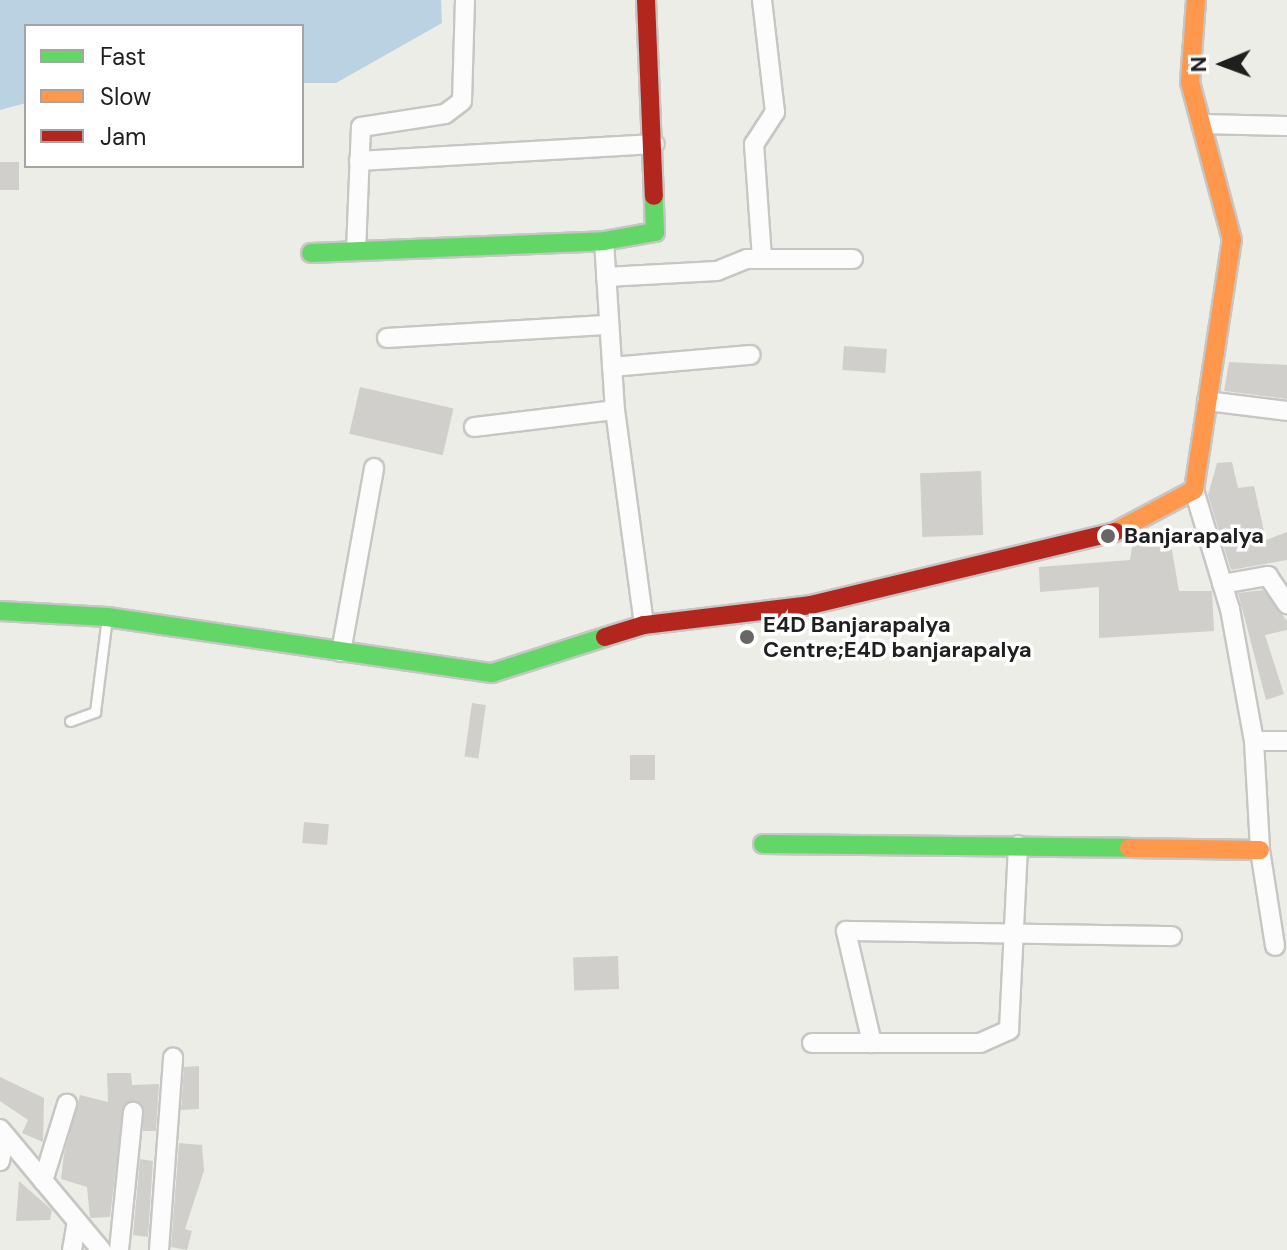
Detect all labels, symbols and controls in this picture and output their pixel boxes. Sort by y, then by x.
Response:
legend [24,24,304,168]
north arrow [1183,24,1263,104]
text: Fast [100,41,146,72]
text: N [1184,56,1213,73]
text: Slow [100,81,151,112]
text: Jam [100,121,146,152]
place label: Banjarapalya [1124,523,1264,549]
marker: Banjarapalya [1099,527,1117,545]
place label: E4D Banjarapalya Centre;E4D banjarapalya [763,611,1032,662]
marker: E4D Banjarapalya Centre;E4D banjarapalya [738,628,756,646]

